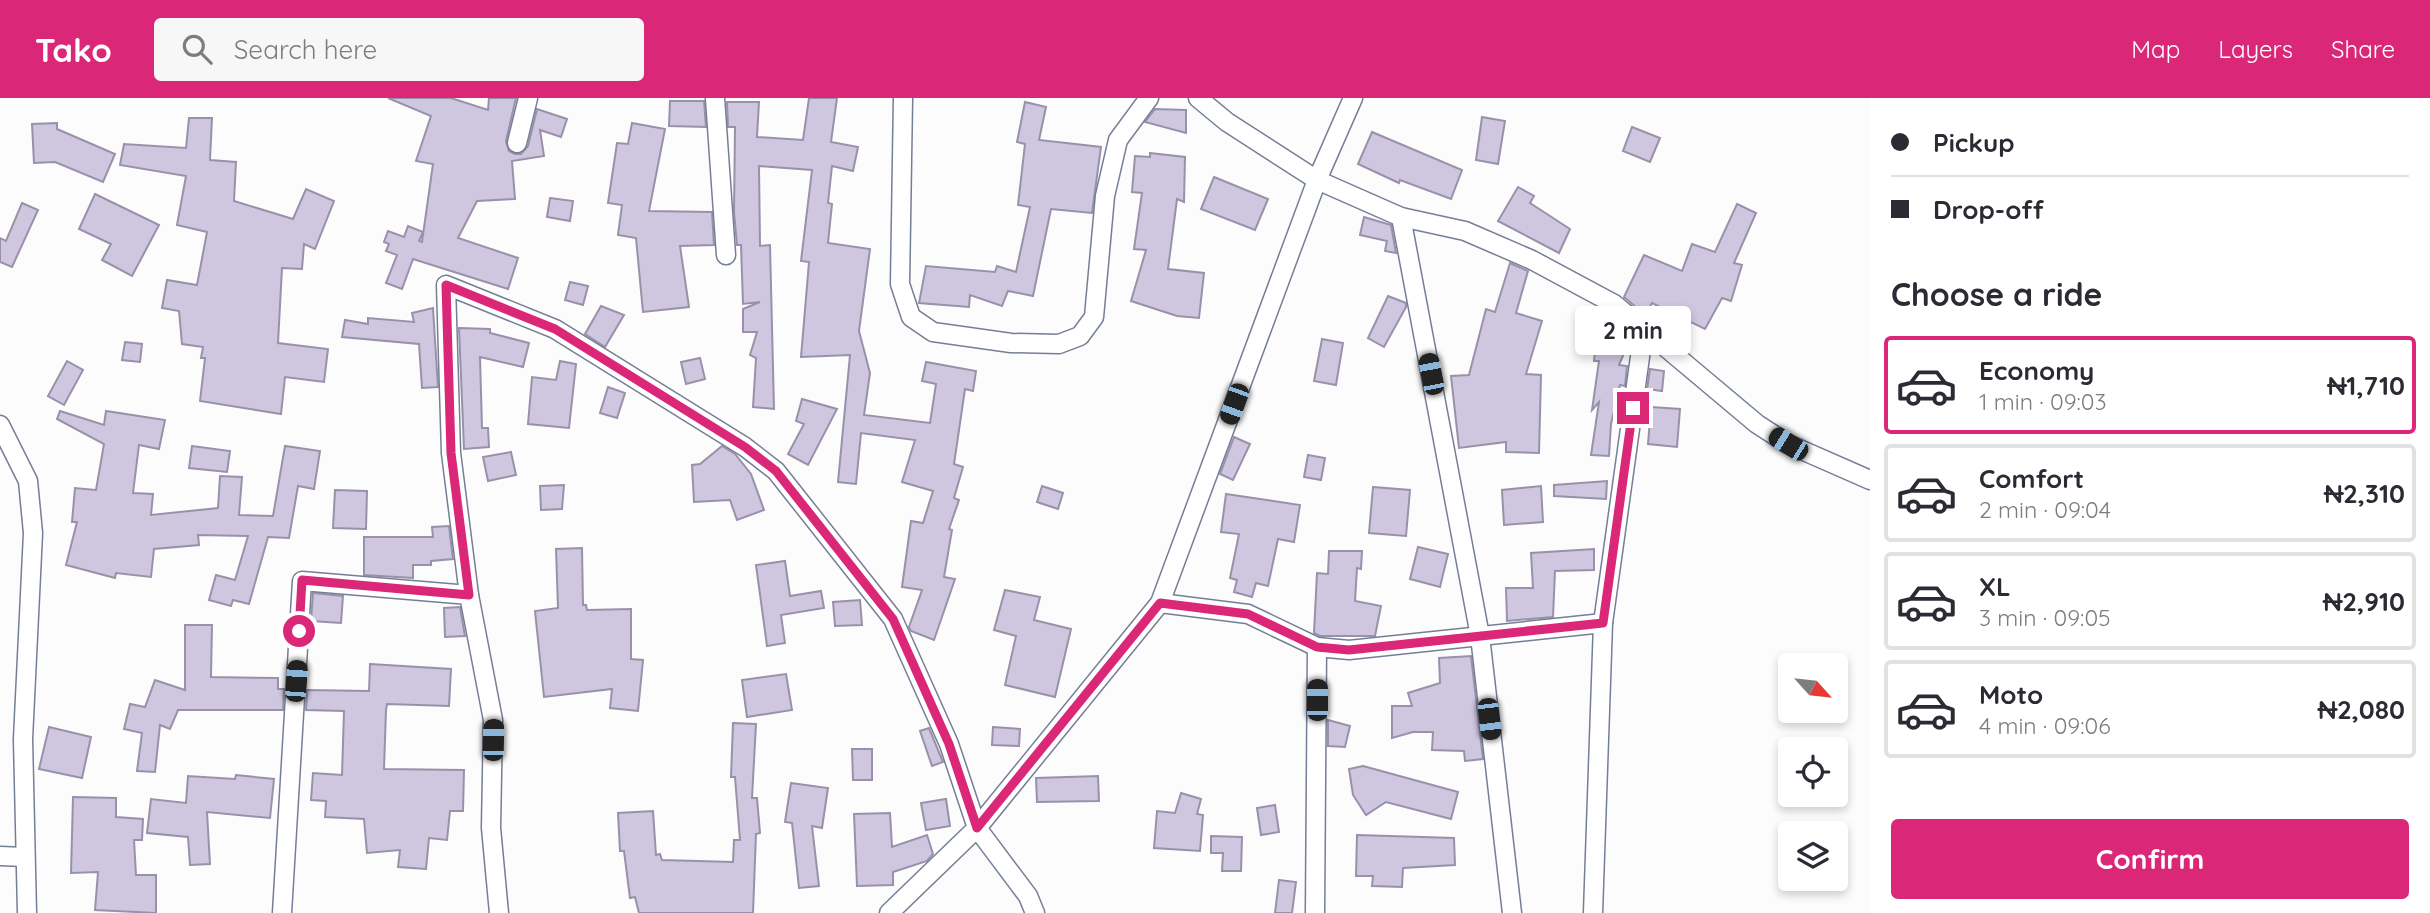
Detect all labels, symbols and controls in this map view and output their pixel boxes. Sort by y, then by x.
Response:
search box [154,18,644,81]
text: Tako [35,29,112,70]
icon: search [178,30,216,68]
text: Search here [234,33,377,66]
text: Map [2131,34,2180,64]
text: Layers [2218,34,2293,64]
text: Share [2331,34,2395,64]
text: Pickup [1933,126,2015,159]
text: Drop-off [1933,193,2044,226]
text: Choose a ride [1891,274,2103,314]
callout: 2 min [1575,306,1691,356]
text: 2 min [1603,316,1663,345]
car [1417,351,1446,397]
icon: car [1895,354,1958,417]
text: Economy [1979,354,2094,387]
text: ₦1,710 [2327,369,2405,402]
car [1217,381,1252,427]
text: 1 min · 09:03 [1979,387,2107,416]
route end [1617,392,1649,424]
car [1765,424,1812,464]
icon: car [1895,462,1958,525]
text: Comfort [1979,462,2084,495]
text: ₦2,310 [2324,477,2405,510]
text: 2 min · 09:04 [1979,495,2111,524]
icon: car [1895,570,1958,633]
text: XL [1979,570,2011,603]
text: ₦2,910 [2323,585,2405,618]
text: 3 min · 09:05 [1979,603,2111,632]
route start [283,615,315,647]
north arrow [1778,653,1848,723]
map controls [1778,653,1848,891]
car [285,659,308,703]
icon: car [1895,678,1958,741]
text: Moto [1979,678,2043,711]
car [1307,679,1328,721]
text: ₦2,080 [2318,693,2405,726]
car [1477,697,1502,741]
text: 4 min · 09:06 [1979,711,2111,740]
car [483,719,504,761]
button: locate [1778,737,1848,807]
button: Confirm [1891,819,2409,899]
button: layers [1778,821,1848,891]

